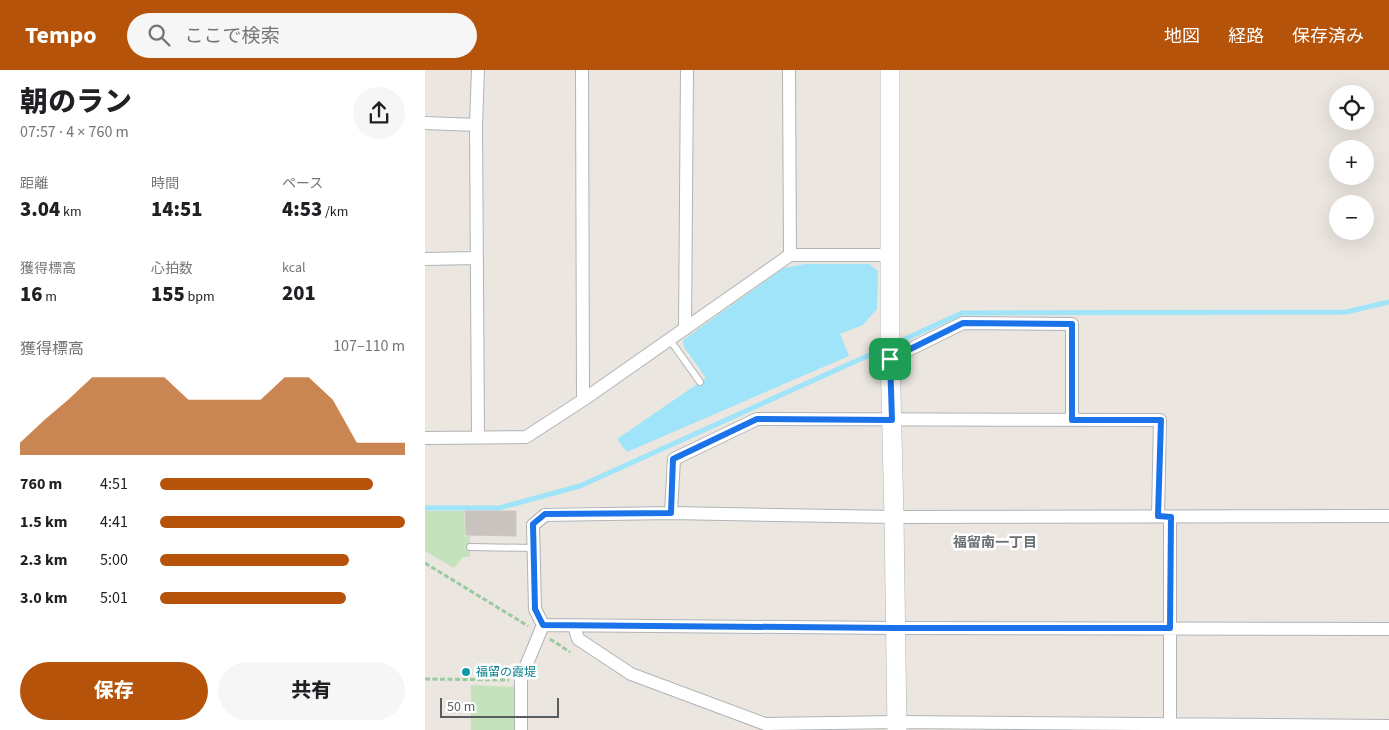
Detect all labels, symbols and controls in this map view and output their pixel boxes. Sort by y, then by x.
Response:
search box [127,13,477,58]
text: Tempo [25,18,97,53]
icon: search [145,21,173,49]
text: ここで検索 [185,23,280,50]
text: 地図 [1164,24,1200,49]
text: 経路 [1228,24,1264,49]
text: 保存済み [1292,24,1364,49]
text: 朝のラン [20,82,132,122]
map controls [1329,85,1374,240]
button: locate [1329,85,1374,130]
button: share [353,87,405,139]
text: 07:57 · 4 × 760 m [20,121,129,143]
button: + [1329,140,1374,185]
text: 距離 [20,174,48,194]
text: 時間 [151,174,179,194]
text: ペース [282,174,323,194]
text: 3.04 [20,194,60,224]
text: 14:51 [151,194,202,224]
text: 4:53 [282,194,322,224]
button: − [1329,195,1374,240]
text: km [60,202,82,222]
text: /km [322,202,348,222]
text: kcal [282,258,306,278]
text: 獲得標高 [20,259,76,279]
text: 心拍数 [151,259,193,279]
text: 201 [282,278,316,308]
text: 16 [20,279,42,309]
text: 155 [151,279,185,309]
text: m [42,287,57,307]
text: bpm [185,287,215,307]
text: 107–110 m [333,335,405,357]
text: 獲得標高 [20,338,84,360]
pin [869,338,911,380]
icon: arrive [876,345,904,373]
text: 760 m [20,473,62,495]
text: 4:51 [100,473,128,495]
text: 1.5 km [20,511,67,533]
text: 4:41 [100,511,128,533]
district label: 福留南一丁目 [953,533,1037,553]
text: 2.3 km [20,549,67,571]
text: 5:00 [100,549,128,571]
text: 3.0 km [20,587,67,609]
text: 5:01 [100,587,128,609]
button: 保存 [20,662,208,720]
button: 共有 [218,662,405,720]
place label: 福留の霞堤 [476,664,536,681]
marker: 福留の霞堤 [460,666,472,678]
scale bar [440,695,559,718]
text: 50 m [447,697,475,717]

